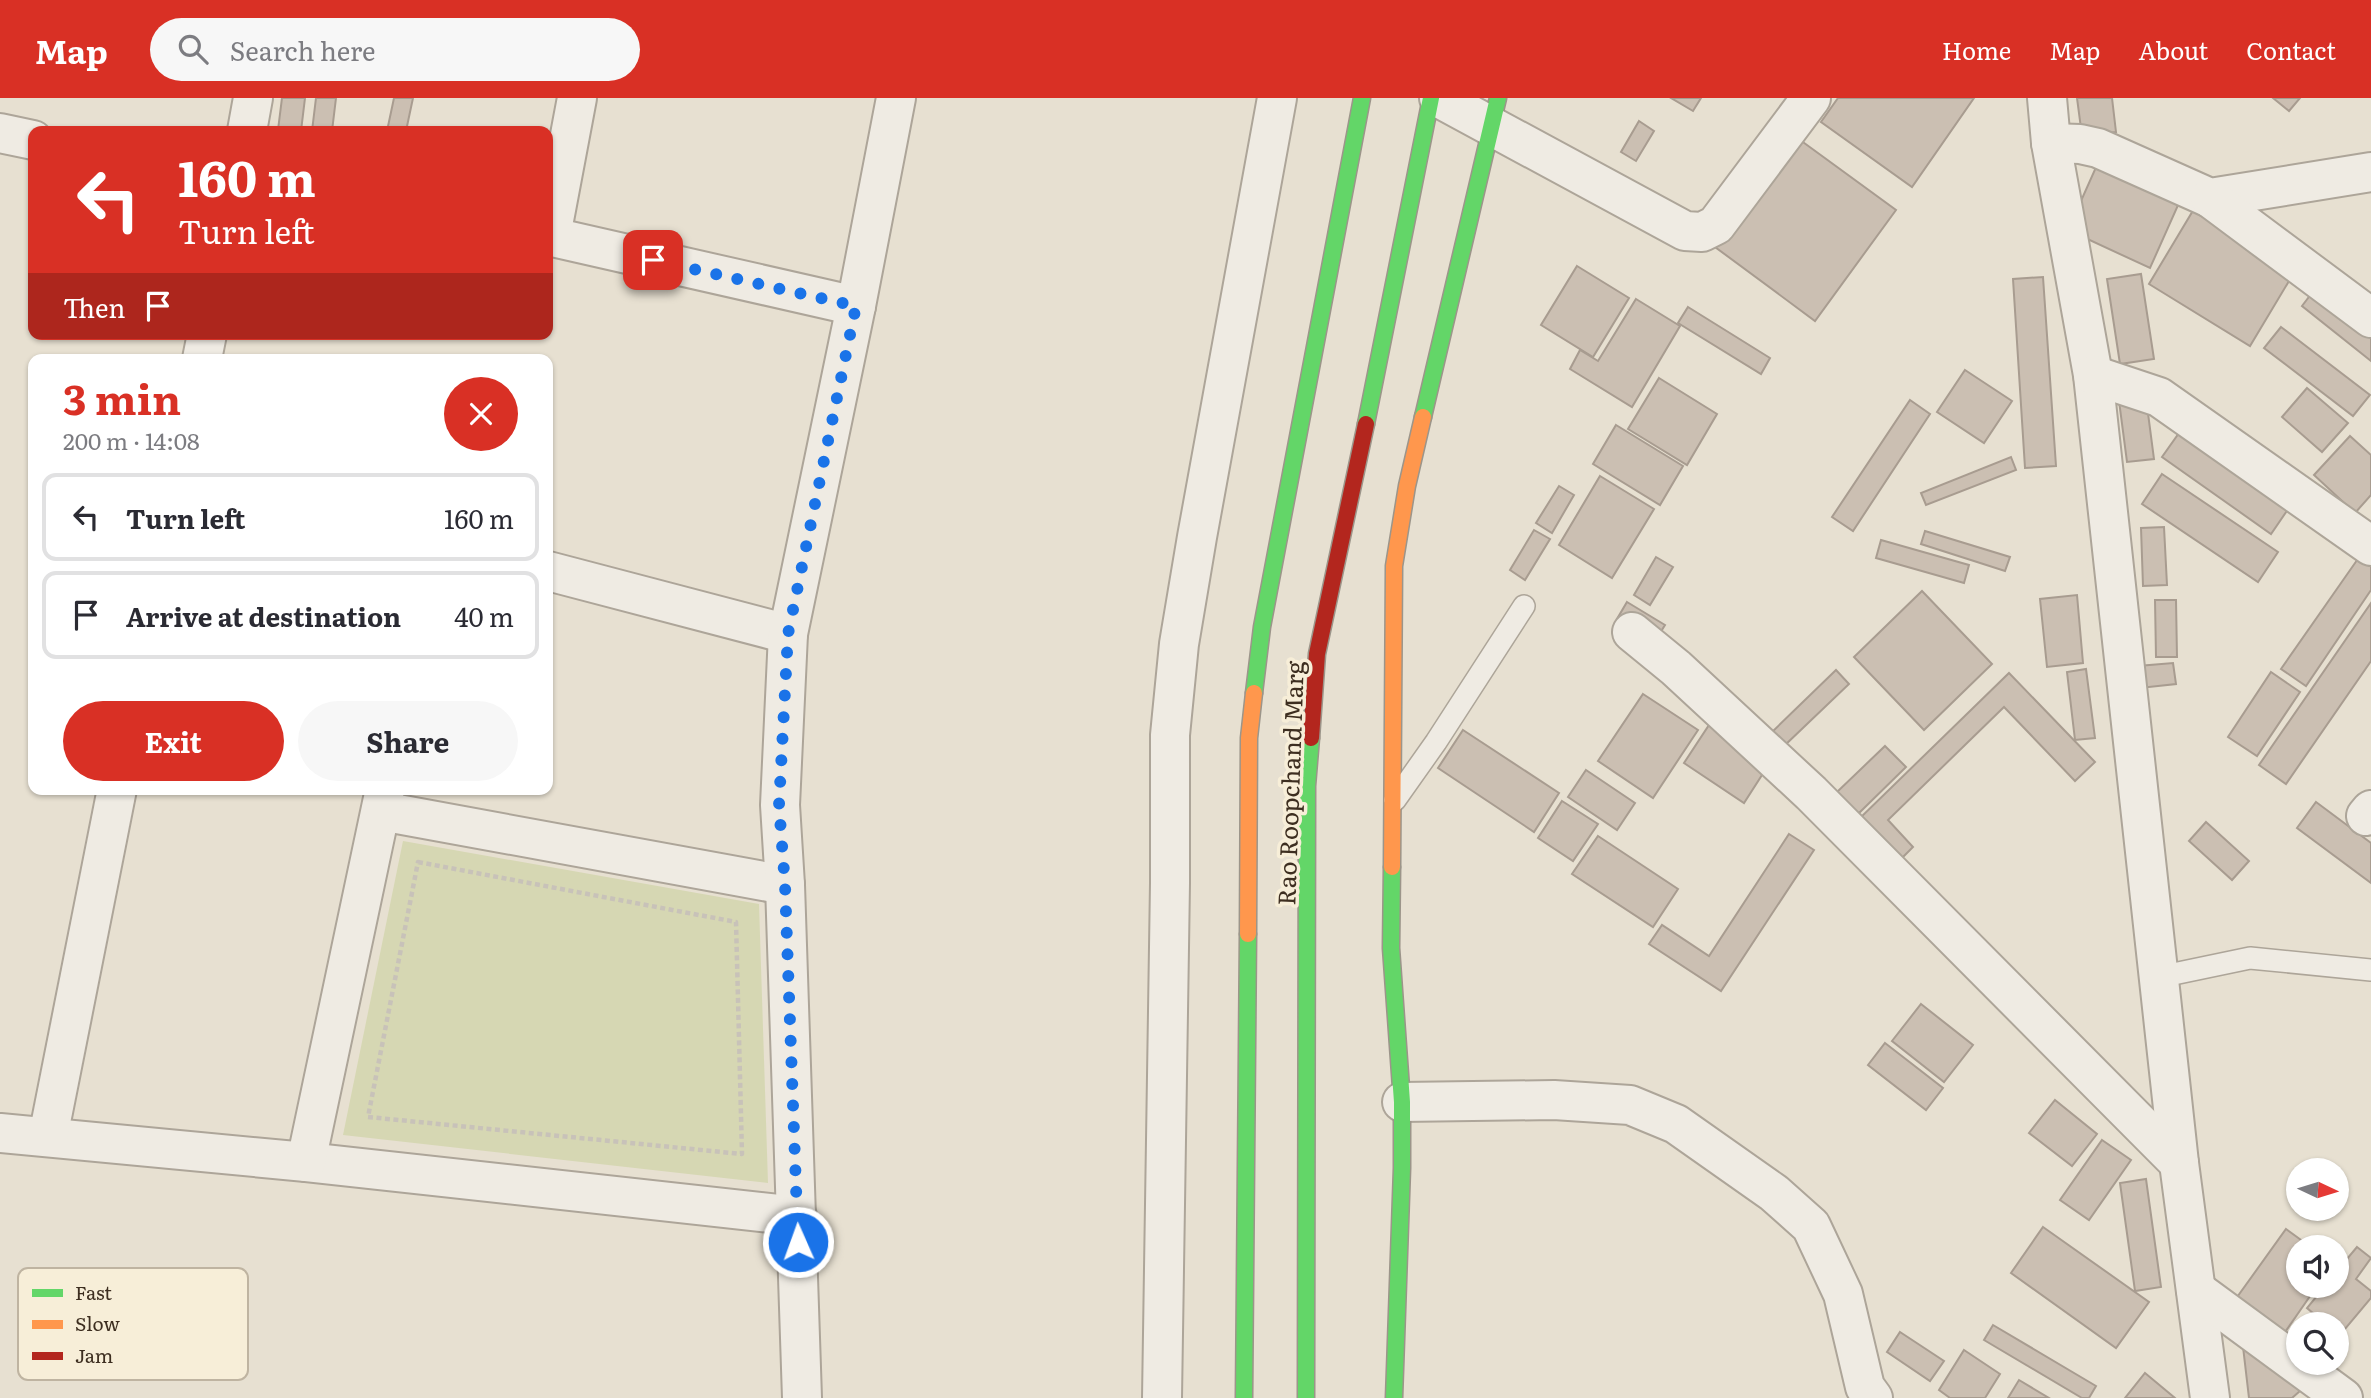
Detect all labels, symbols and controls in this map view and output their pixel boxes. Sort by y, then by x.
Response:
search box [150,18,640,81]
text: Map [35,25,108,74]
icon: search [174,30,212,68]
text: Search here [230,30,376,69]
text: Home [1942,32,2011,67]
text: Map [2049,32,2100,67]
text: About [2138,32,2208,67]
text: Contact [2246,32,2336,67]
text: 160 m [178,139,316,212]
icon: left [63,154,154,245]
text: Turn left [178,206,315,254]
pin [623,230,683,290]
icon: arrive [634,241,672,279]
text: Then [63,287,125,326]
icon: arrive [139,287,177,325]
text: 3 min [63,366,181,428]
button: close [444,377,518,451]
text: 200 m · 14:08 [63,423,200,457]
icon: left [67,498,105,536]
text: Turn left [126,498,245,537]
text: 160 m [444,498,514,537]
icon: arrive [67,596,105,634]
text: Arrive at destination [126,596,401,635]
text: 40 m [454,596,514,635]
street label: Rao Roopchand Marg [1267,659,1311,906]
button: Exit [63,701,284,781]
button: Share [298,701,518,781]
north arrow [2286,1158,2348,1222]
map controls [2286,1158,2349,1375]
position arrow [761,1205,835,1279]
button: sound [2286,1235,2349,1298]
legend [18,1268,248,1380]
text: Fast [75,1278,112,1306]
text: Slow [75,1309,120,1337]
button: search [2286,1312,2349,1375]
text: Jam [75,1341,113,1369]

